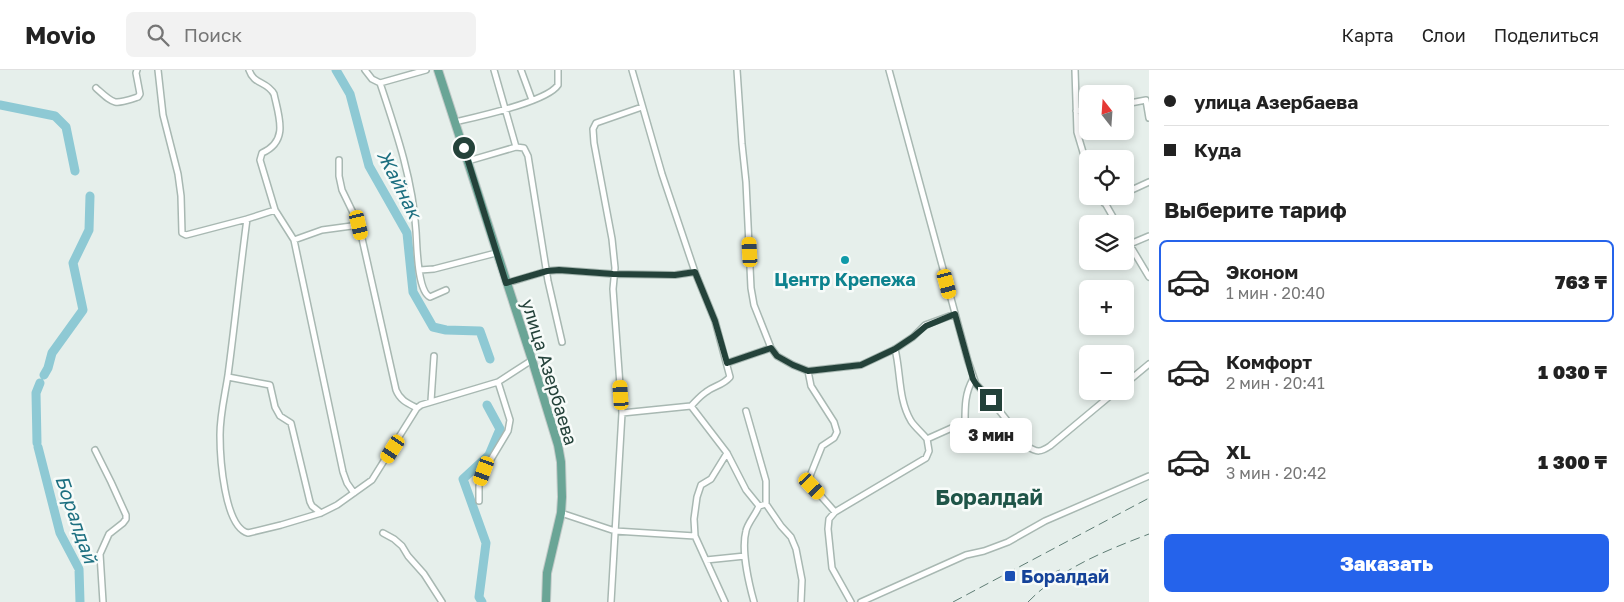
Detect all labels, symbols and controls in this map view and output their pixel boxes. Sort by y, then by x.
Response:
search box [126,12,476,57]
text: Movio [25,20,96,49]
icon: search [144,21,172,49]
text: Поиск [184,23,242,46]
text: Карта [1342,24,1394,46]
text: Слои [1422,24,1466,46]
text: Поделиться [1494,24,1599,46]
north arrow [1079,85,1134,140]
map controls [1079,85,1134,400]
text: улица Азербаева [1194,90,1358,113]
route start [453,137,475,159]
text: Куда [1194,138,1241,161]
water label: Жайнак [373,146,428,224]
button: locate [1079,150,1134,205]
text: Выберите тариф [1164,196,1347,223]
car [348,209,369,241]
button: layers [1079,215,1134,270]
car [741,237,758,267]
marker: Центр Крепежа [839,254,851,266]
icon: car [1166,259,1211,304]
text: Эконом [1226,260,1298,283]
place label: Центр Крепежа [774,268,916,290]
car [935,268,958,300]
text: 763 ₸ [1555,270,1607,293]
button: + [1079,280,1134,335]
text: 1 мин · 20:40 [1226,283,1325,303]
street label: улица Азербаева [517,296,583,448]
button: − [1079,345,1134,400]
icon: car [1166,349,1211,394]
text: Комфорт [1226,350,1312,373]
text: 1 030 ₸ [1538,360,1607,383]
text: 2 мин · 20:41 [1226,373,1325,393]
car [612,380,629,410]
route end [980,389,1002,411]
callout: 3 мин [950,418,1032,452]
text: 3 мин [968,425,1014,445]
car [378,432,407,466]
icon: car [1166,439,1211,484]
text: XL [1226,440,1251,463]
text: 1 300 ₸ [1538,450,1607,473]
car [471,454,496,488]
text: 3 мин · 20:42 [1226,463,1326,483]
car [796,470,827,502]
water label: Боралдай [51,472,103,567]
district label: Боралдай [935,483,1043,510]
button: Заказать [1164,534,1609,592]
place label: Боралдай [1021,565,1109,587]
marker: Боралдай [1003,569,1017,583]

